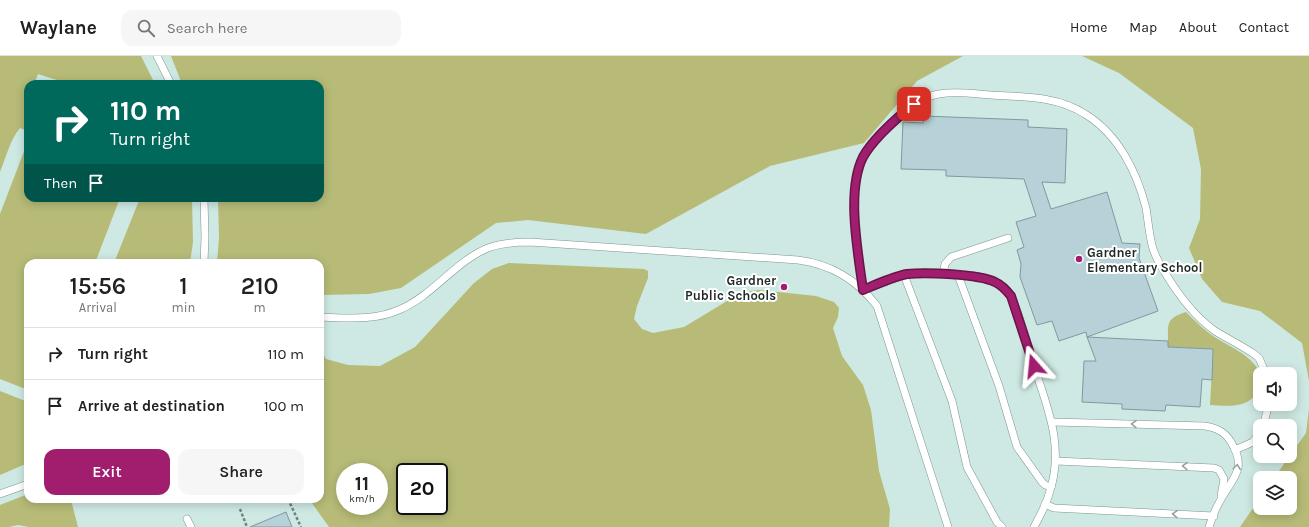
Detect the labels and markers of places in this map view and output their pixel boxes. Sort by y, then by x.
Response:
pin [897,87,931,121]
place label: Gardner Elementary School [1087,245,1202,275]
marker: Gardner Elementary School [1074,254,1084,264]
place label: Gardner Public Schools [685,273,777,303]
marker: Gardner Public Schools [779,282,789,292]

